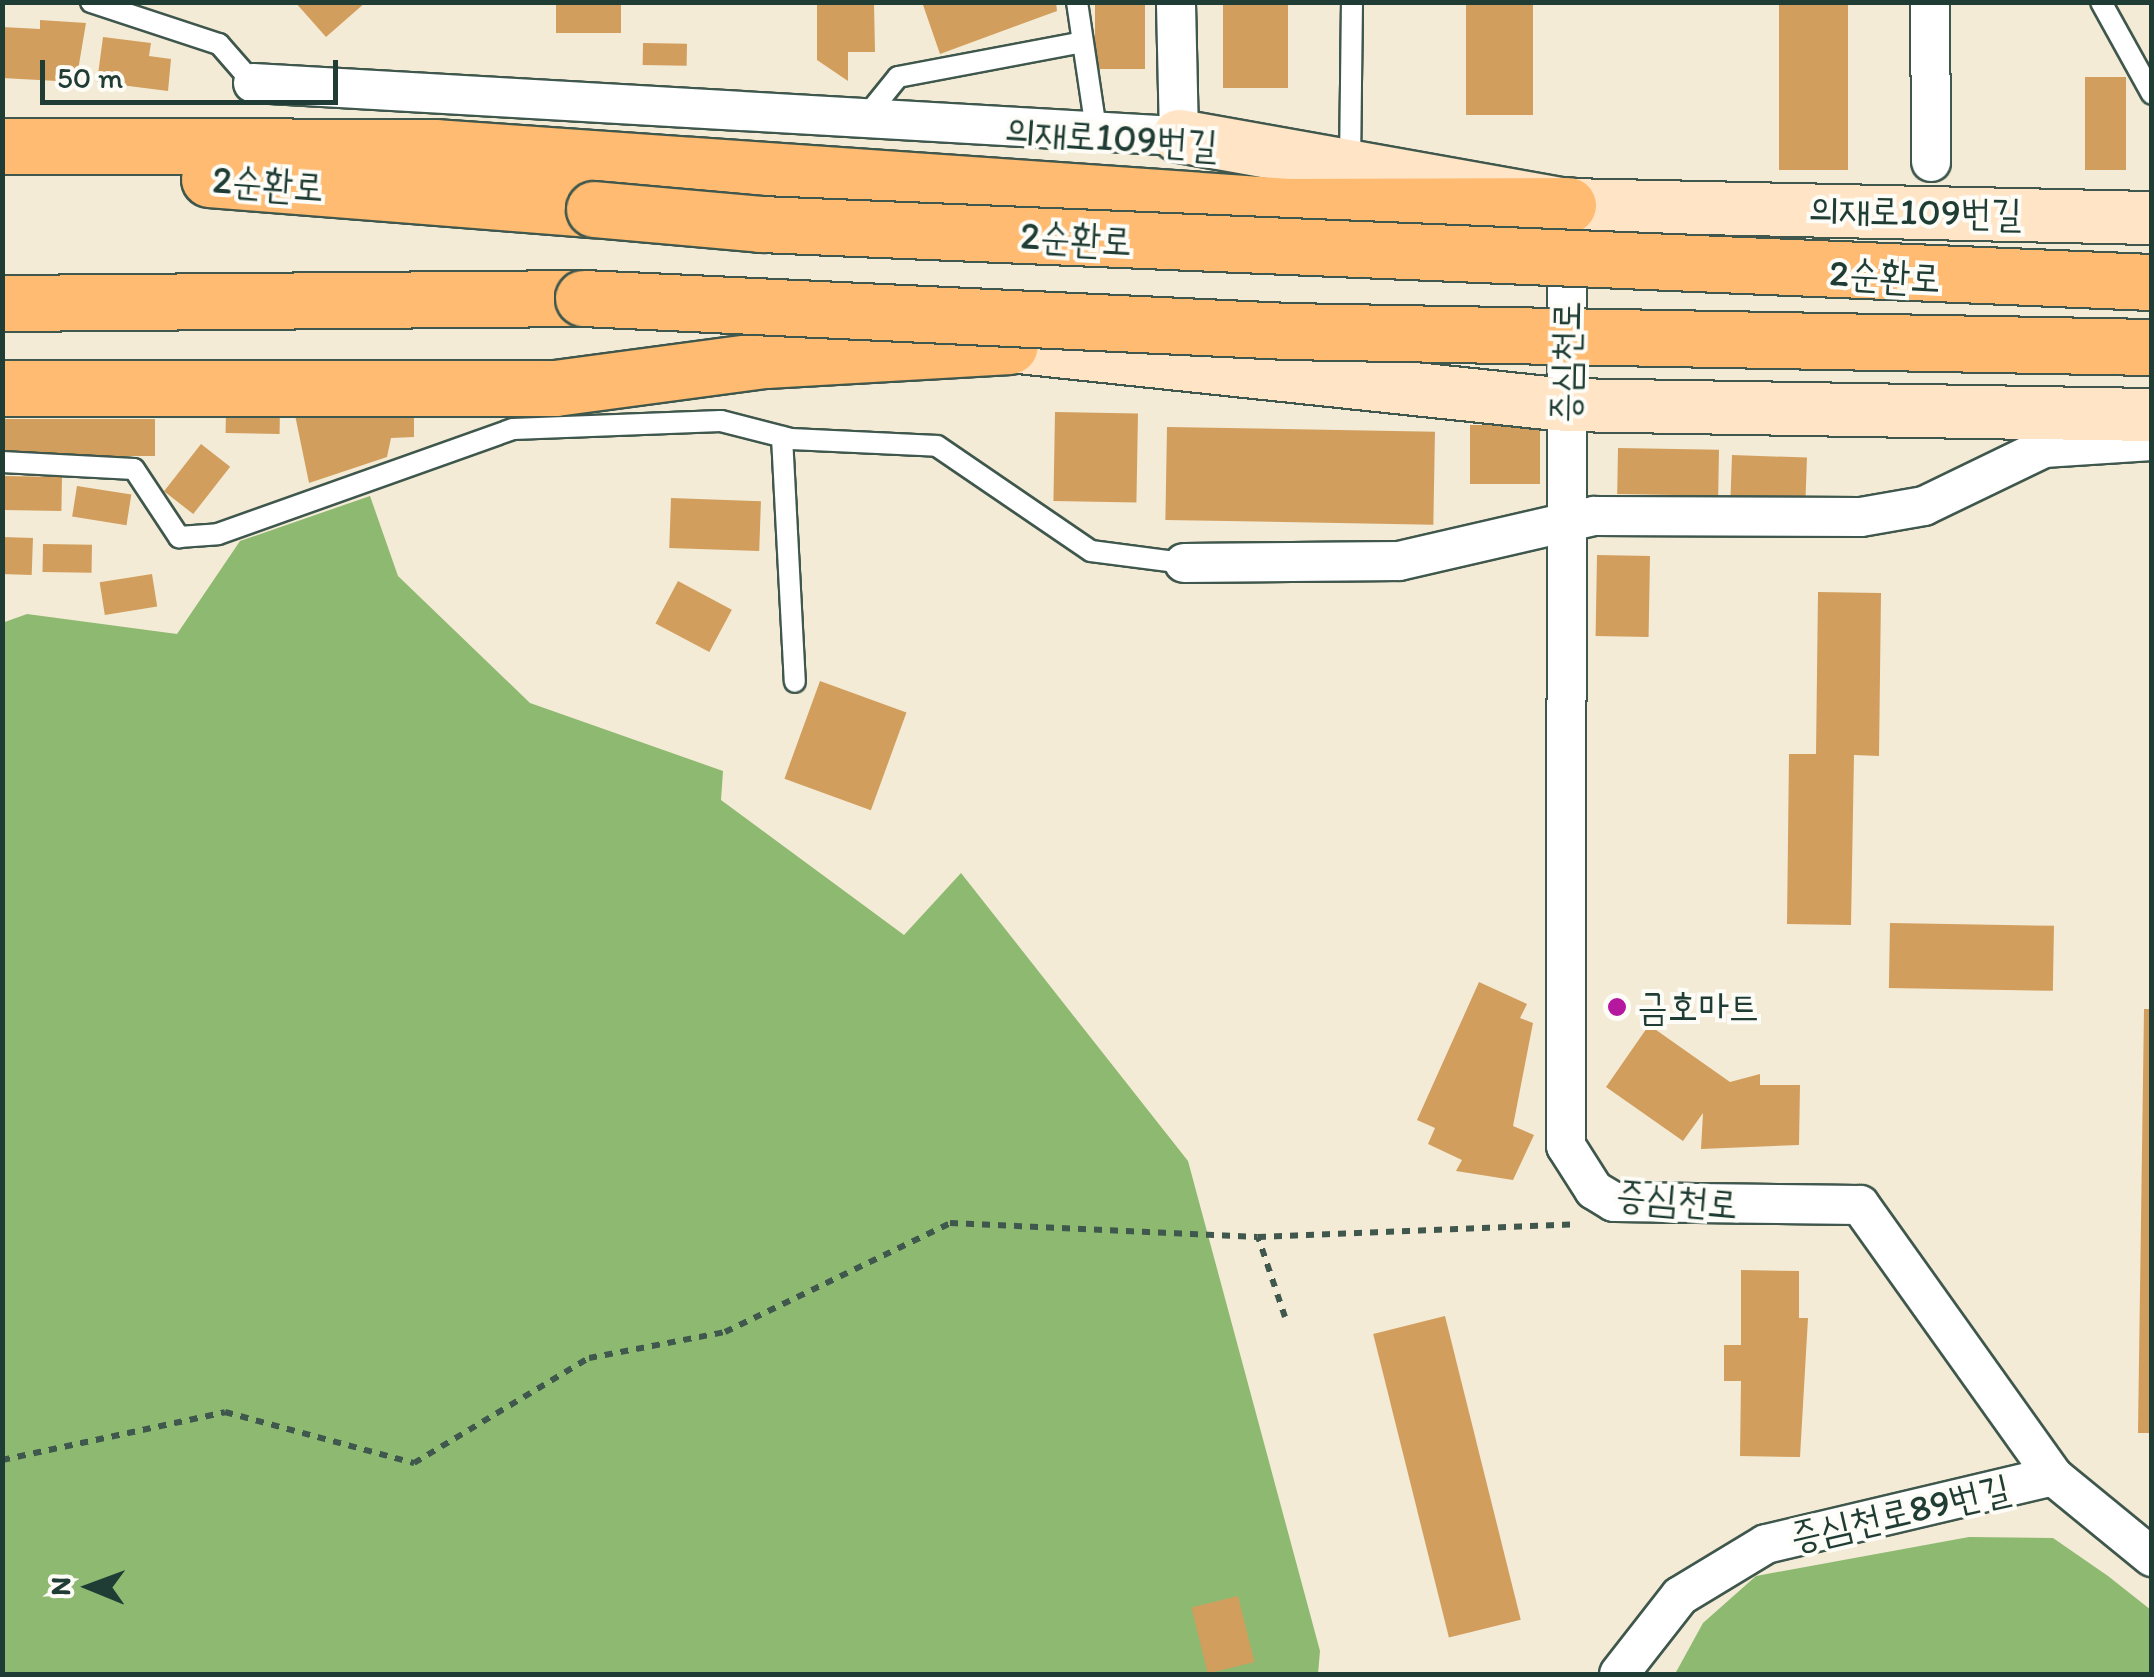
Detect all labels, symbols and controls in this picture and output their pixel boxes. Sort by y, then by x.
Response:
scale bar [45,40,342,102]
text: 50 m [57,59,123,96]
street label: 의재로109번길 [1003,108,1219,168]
street label: 2순환로 [211,157,325,211]
street label: 의재로109번길 [1808,187,2022,237]
street label: 2순환로 [1019,213,1133,265]
street label: 2순환로 [1828,250,1942,302]
street label: 증심천로 [1542,300,1590,424]
place label: 금호마트 [1637,984,1759,1030]
marker: 금호마트 [1606,996,1628,1018]
street label: 증심천로 [1614,1172,1740,1228]
street label: 증심천로89번길 [1786,1466,2014,1560]
north arrow [40,1537,140,1637]
text: N [43,1577,77,1596]

